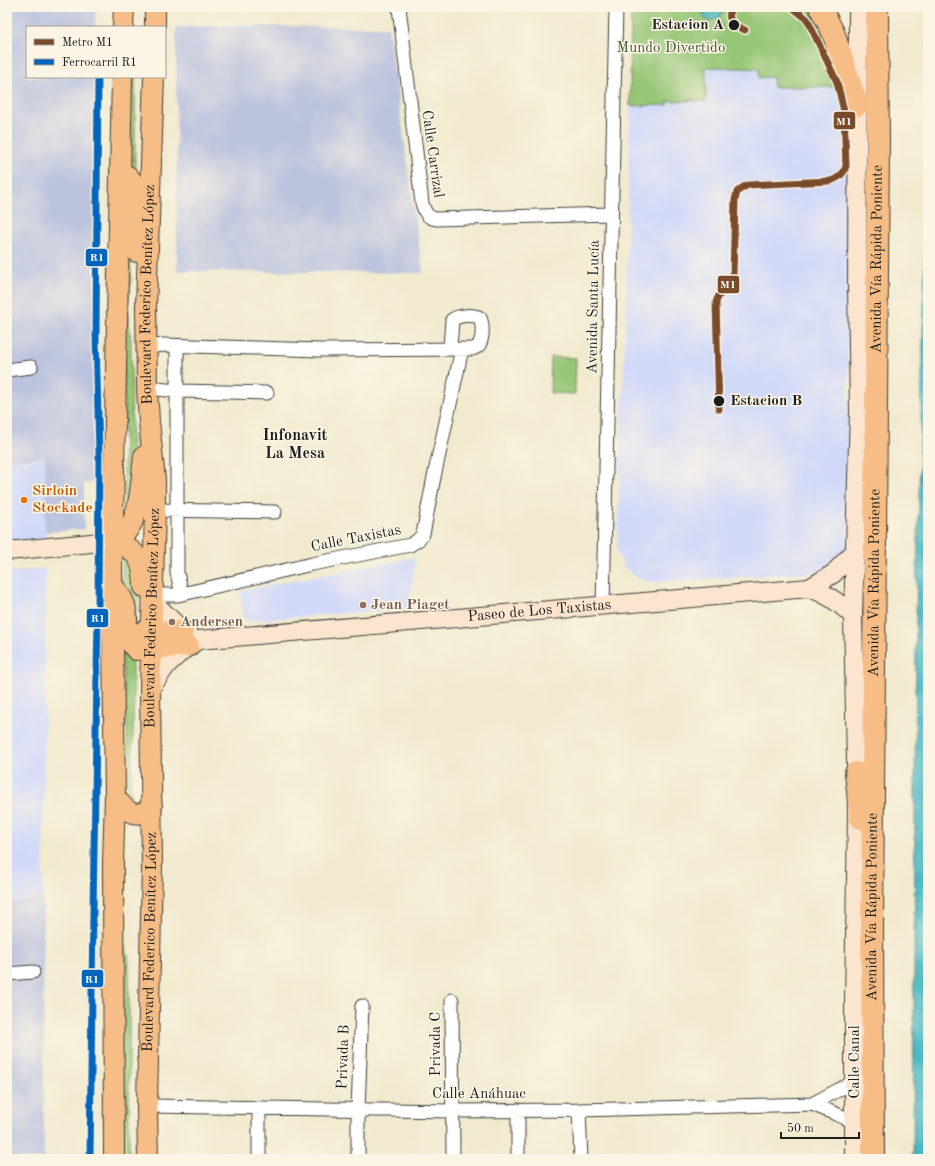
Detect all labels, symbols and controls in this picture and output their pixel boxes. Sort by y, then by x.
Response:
place label: Estacion A [651,18,724,33]
marker: Estacion A [727,18,741,32]
legend [26,26,166,78]
text: Metro M1 [62,37,113,49]
park label: Mundo Divertido [617,41,725,56]
text: Ferrocarril R1 [62,57,137,69]
street label: Calle Carrizal [418,109,446,199]
line badge: M1 [833,111,856,130]
text: M1 [836,117,852,128]
street label: Avenida Vía Rápida Poniente [869,165,885,353]
street label: Boulevard Federico Benítez López [138,184,158,405]
street label: Avenida Santa Lucía [585,239,603,374]
line badge: R1 [85,248,108,267]
text: R1 [90,253,104,264]
line badge: M1 [717,275,740,294]
text: M1 [720,280,736,291]
marker: Estacion B [712,394,726,408]
place label: Estacion B [730,394,802,409]
district label: Infonavit La Mesa [263,428,328,462]
place label: Sirloin Stockade [32,484,93,516]
street label: Avenida Vía Rápida Poniente [866,489,883,677]
marker: Sirloin Stockade [19,495,29,505]
street label: Boulevard Federico Benítez López [142,508,163,728]
street label: Calle Taxistas [310,523,402,555]
street label: Paseo de Los Taxistas [467,597,612,625]
place label: Jean Piaget [371,598,450,613]
marker: Jean Piaget [358,600,368,610]
line badge: R1 [86,608,109,628]
text: R1 [91,614,105,625]
place label: Andersen [180,615,243,630]
marker: Andersen [167,617,177,627]
street label: Avenida Vía Rápida Poniente [864,813,880,1001]
street label: Boulevard Federico Benítez López [141,832,160,1052]
line badge: R1 [81,969,104,988]
text: R1 [85,975,99,986]
street label: Privada C [429,1012,444,1076]
street label: Privada B [335,1024,353,1090]
street label: Calle Canal [848,1025,863,1099]
street label: Calle Anáhuac [432,1087,526,1102]
scale bar [781,1114,859,1140]
text: 50 m [787,1122,814,1135]

